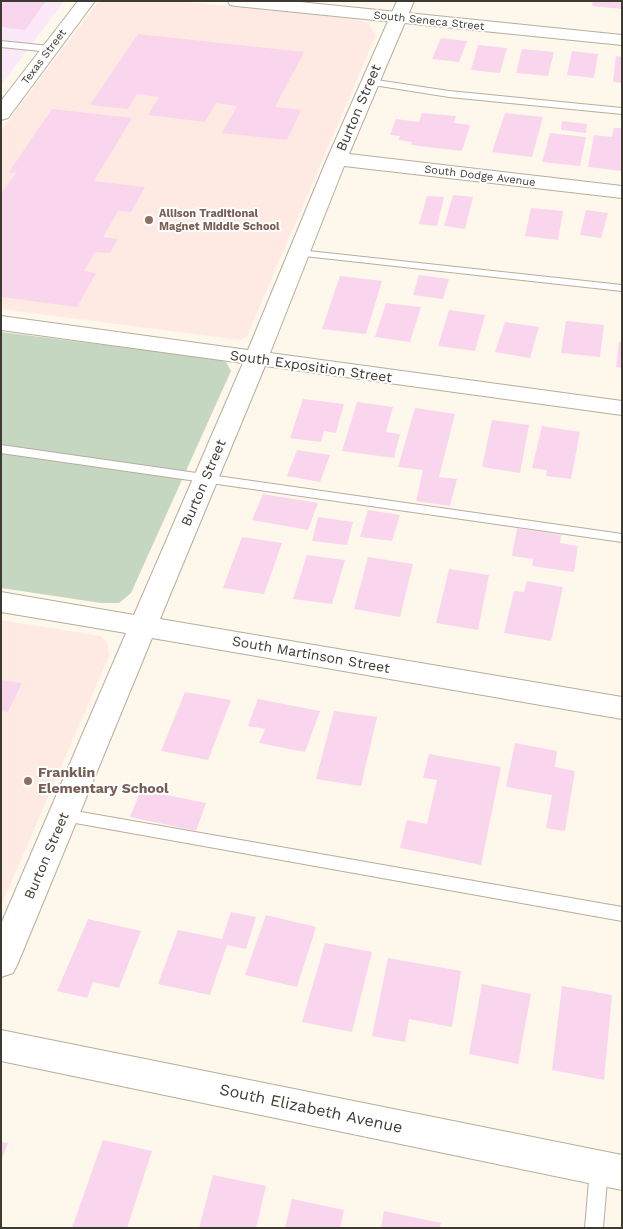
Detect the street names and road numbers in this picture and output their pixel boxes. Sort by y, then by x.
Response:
street label: South Seneca Street [373,9,485,33]
street label: Texas Street [19,27,69,87]
street label: Burton Street [333,62,385,154]
street label: South Dodge Avenue [424,163,536,189]
street label: South Exposition Street [229,347,393,387]
street label: Burton Street [178,437,230,529]
street label: South Martinson Street [231,633,391,677]
street label: Burton Street [21,810,73,902]
street label: South Elizabeth Avenue [218,1080,404,1138]

